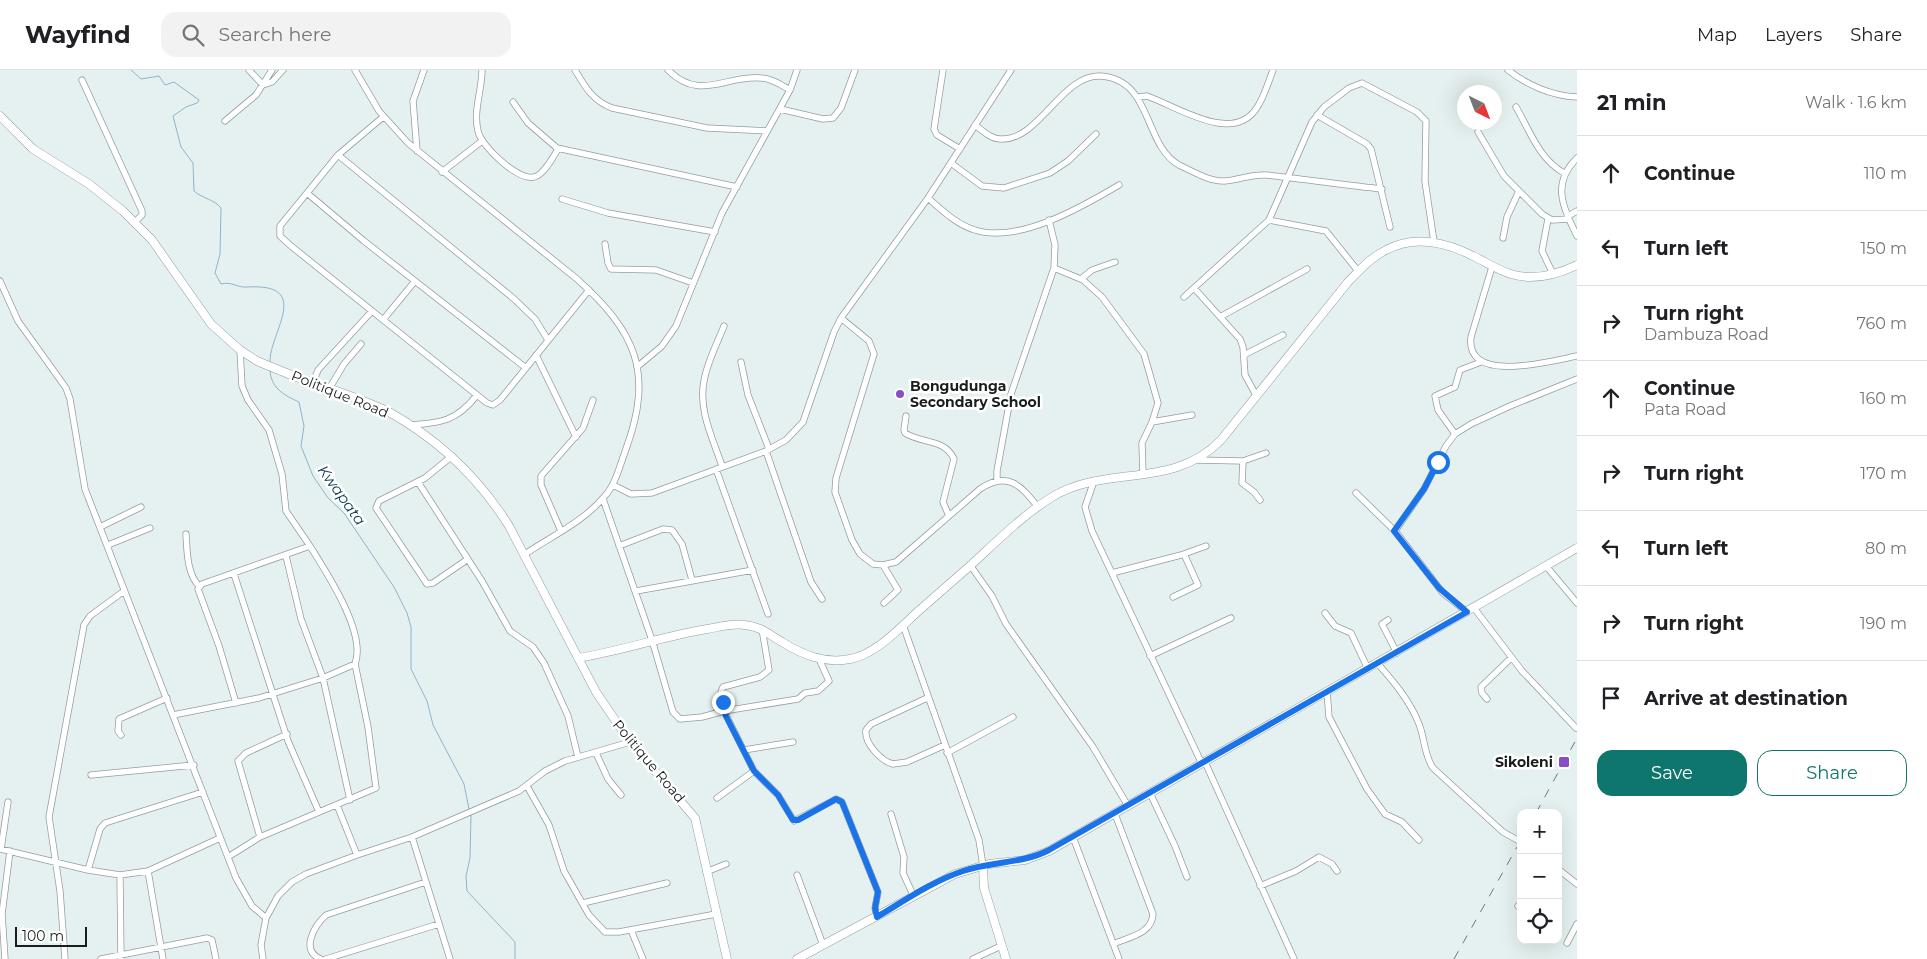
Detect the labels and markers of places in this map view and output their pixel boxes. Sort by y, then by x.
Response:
place label: Bongudunga Secondary School [910,377,1041,411]
marker: Bongudunga Secondary School [894,388,906,400]
place label: Sikoleni [1495,753,1553,771]
marker: Sikoleni [1557,755,1571,769]

